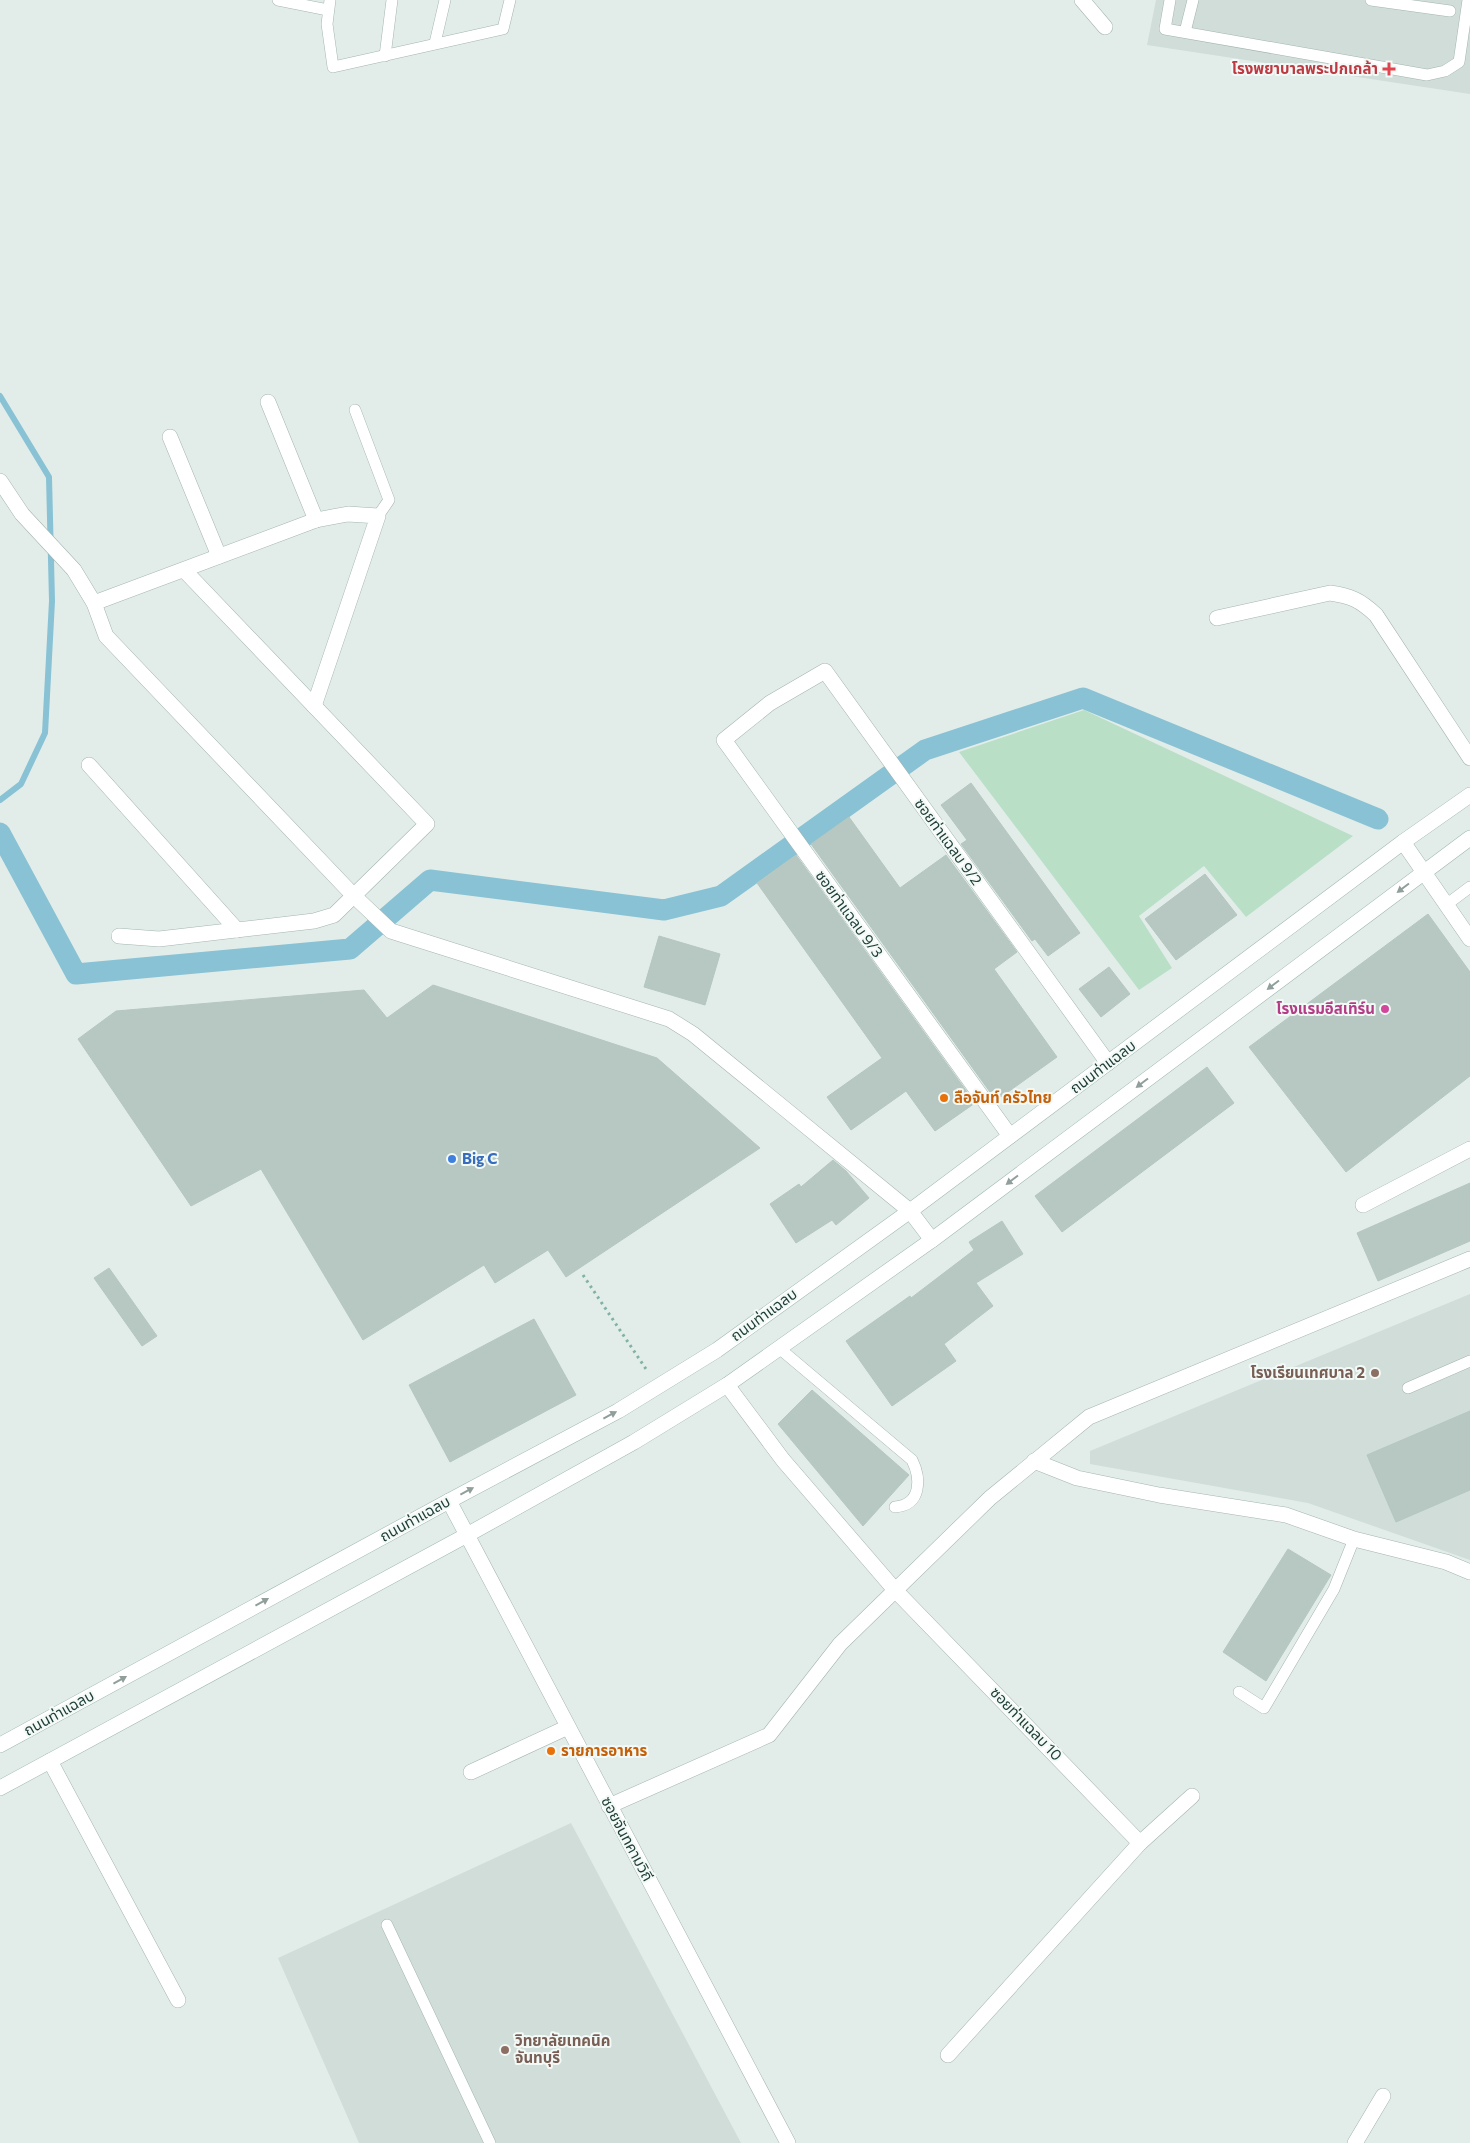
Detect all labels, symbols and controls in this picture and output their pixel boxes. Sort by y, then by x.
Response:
place label: โรงพยาบาลพระปกเกล้า [1232,59,1378,77]
marker: โรงพยาบาลพระปกเกล้า [1382,62,1396,76]
street label: ซอยท่าแฉลบ 9/2 [911,795,986,888]
street label: ซอยท่าแฉลบ 9/3 [812,866,887,960]
one-way arrow [1396,883,1410,893]
one-way arrow [1266,980,1280,990]
place label: โรงแรมอีสเทิร์น [1276,999,1375,1017]
marker: โรงแรมอีสเทิร์น [1379,1003,1391,1015]
street label: ถนนท่าแฉลบ [1066,1036,1139,1097]
one-way arrow [1136,1077,1149,1088]
place label: ลือจันท์ ครัวไทย [954,1088,1052,1106]
marker: ลือจันท์ ครัวไทย [938,1092,950,1104]
place label: Big C [462,1149,497,1167]
marker: Big C [446,1153,458,1165]
one-way arrow [1005,1175,1019,1185]
street label: ถนนท่าแฉลบ [727,1284,800,1344]
place label: โรงเรียนเทศบาล 2 [1251,1363,1365,1381]
marker: โรงเรียนเทศบาล 2 [1369,1367,1381,1379]
one-way arrow [603,1411,618,1419]
one-way arrow [459,1487,474,1495]
street label: ถนนท่าแฉลบ [376,1491,453,1545]
one-way arrow [255,1598,270,1606]
one-way arrow [112,1676,127,1684]
street label: ซอยท่าแฉลบ 10 [987,1683,1066,1764]
street label: ถนนท่าแฉลบ [20,1685,97,1739]
place label: รายการอาหาร [561,1741,648,1759]
marker: รายการอาหาร [545,1745,557,1757]
street label: ซอยจันทคามวิถี [598,1793,658,1884]
place label: วิทยาลัยเทคนิค จันทบุรี [514,2031,610,2067]
marker: วิทยาลัยเทคนิค จันทบุรี [499,2044,511,2056]

